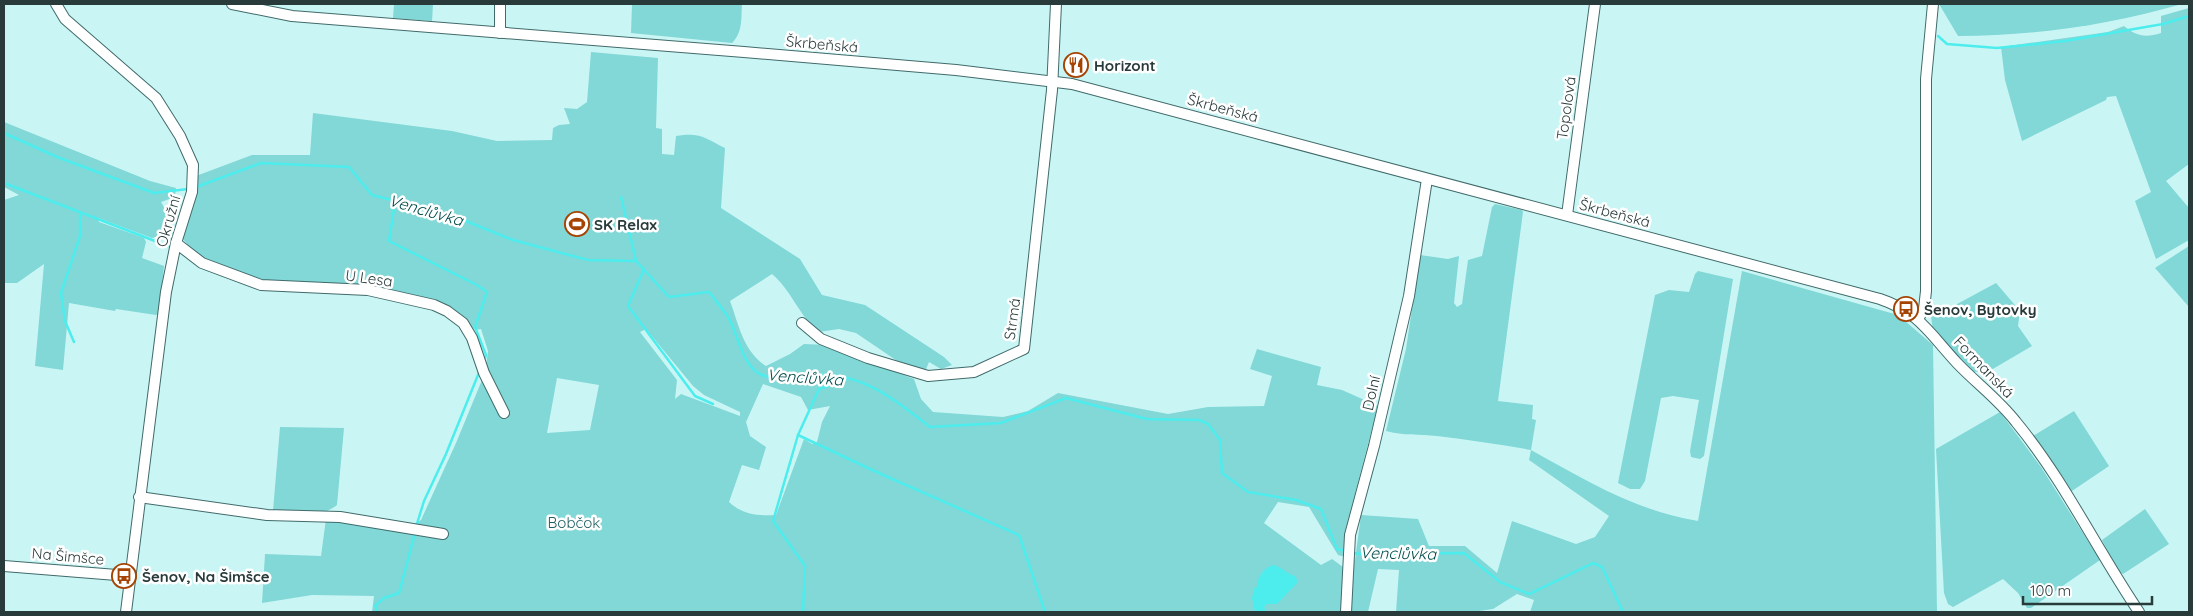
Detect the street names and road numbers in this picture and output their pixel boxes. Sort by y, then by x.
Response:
street label: Škrbeňská [785,31,859,57]
street label: Topolová [1552,75,1580,141]
street label: Škrbeňská [1185,89,1261,127]
street label: Okružní [152,192,185,249]
street label: Škrbeňská [1577,194,1653,232]
street label: U Lesa [344,265,394,291]
street label: Strmá [1000,297,1024,341]
street label: Formanská [1950,332,2018,402]
street label: Dolní [1358,373,1384,412]
street label: Na Šimšce [31,543,105,569]

